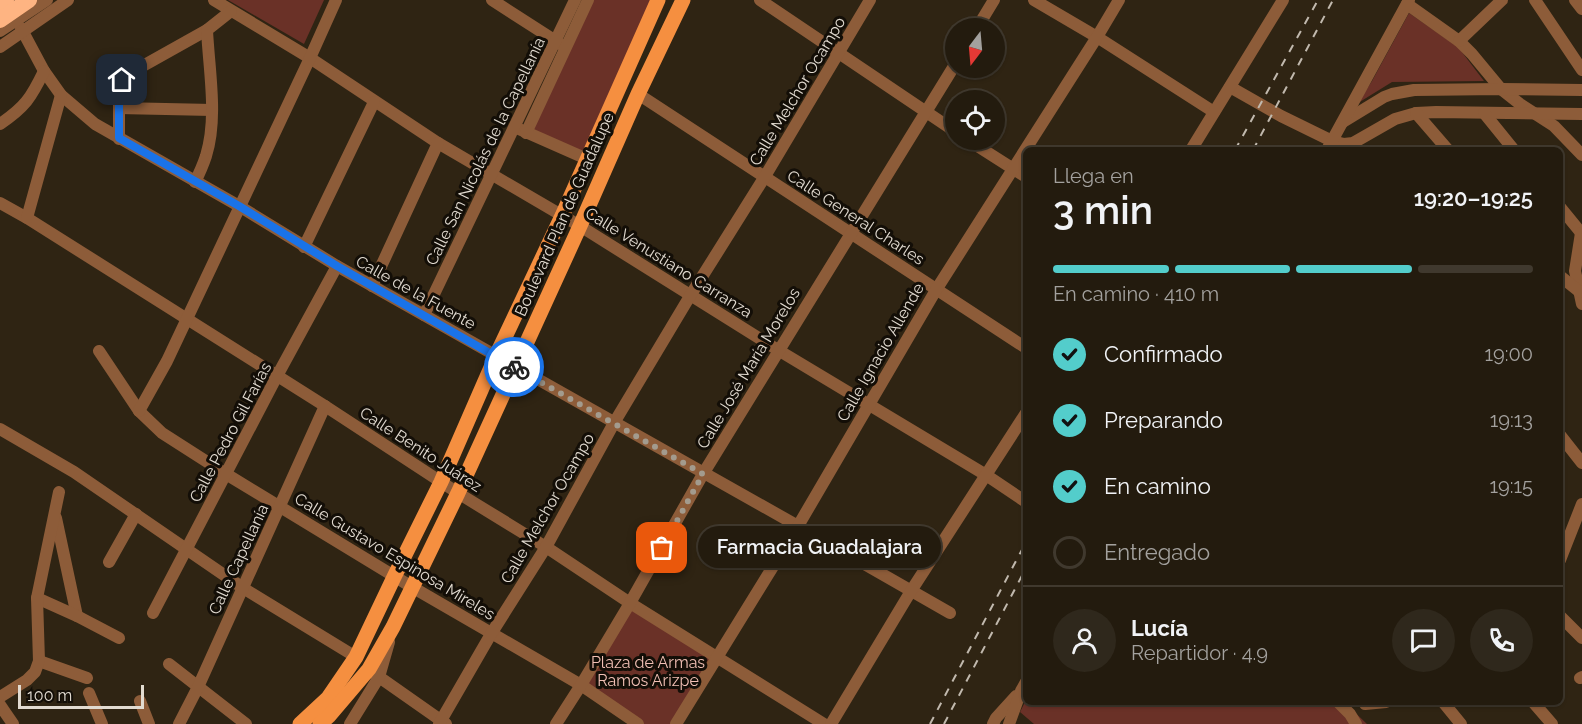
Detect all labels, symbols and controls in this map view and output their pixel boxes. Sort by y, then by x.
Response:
street label: Calle Melchor Ocampo [745,13,849,169]
north arrow [945,18,1005,78]
map controls [945,18,1005,150]
street label: Calle San Nicolás de la Capellanía [422,34,549,268]
pin [96,54,147,105]
icon: home [105,63,138,96]
button: locate [945,90,1005,150]
street label: Boulevard Plan de Guadalupe [511,109,618,319]
text: Llega en [1053,164,1134,188]
street label: Calle General Charles [784,166,928,269]
text: 19:20–19:25 [1414,185,1533,211]
text: 3 min [1053,187,1153,233]
street label: Calle Venustiano Carranza [582,203,756,322]
street label: Calle de la Fuente [353,252,479,333]
street label: Calle Ignacio Allende [833,280,928,425]
text: En camino · 410 m [1053,282,1219,306]
street label: Calle José María Morelos [693,284,804,452]
courier [484,337,544,397]
icon: check [1053,338,1086,371]
text: Confirmado [1104,341,1223,367]
text: 19:00 [1484,342,1533,366]
icon: bike [498,351,531,384]
street label: Calle Pedro Gil Farías [186,359,275,505]
street label: Calle Benito Juárez [356,403,485,496]
icon: check [1053,404,1086,437]
text: Preparando [1104,407,1223,433]
text: 19:13 [1490,408,1533,432]
street label: Calle Melchor Ocampo [497,430,598,587]
icon: check [1053,470,1086,503]
text: En camino [1104,473,1211,499]
text: 19:15 [1490,474,1533,498]
street label: Calle Gustavo Espinosa Mireles [291,489,498,624]
street label: Calle Capellanía [205,501,272,618]
pin [636,522,687,573]
callout: Farmacia Guadalajara [698,527,941,569]
icon: bag [645,531,678,564]
text: Farmacia Guadalajara [717,535,922,559]
text: Entregado [1104,539,1210,565]
button: person [1053,609,1116,672]
button: chat [1392,609,1455,672]
button: phone [1470,609,1533,672]
text: Lucía [1131,615,1188,641]
text: Repartidor · 4.9 [1131,641,1268,665]
park label: Plaza de Armas Ramos Arizpe [591,653,705,690]
scale bar [18,682,144,710]
text: 100 m [27,686,72,705]

